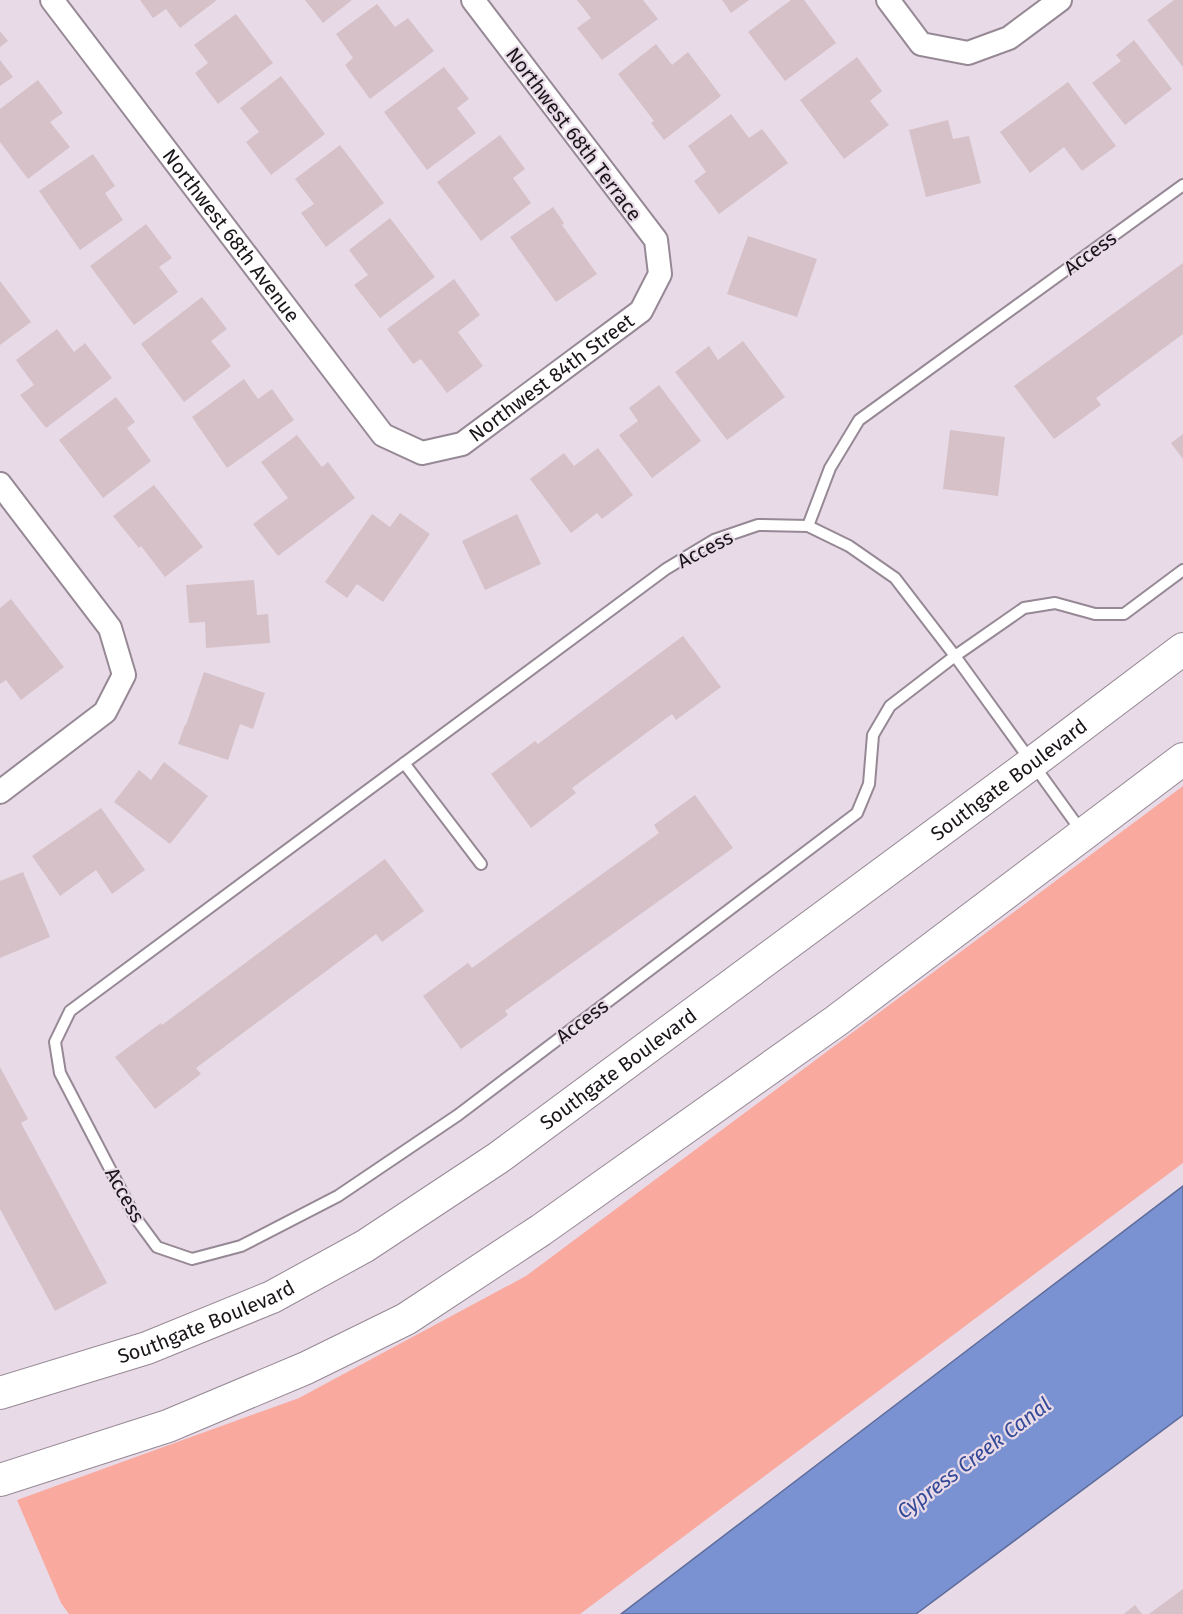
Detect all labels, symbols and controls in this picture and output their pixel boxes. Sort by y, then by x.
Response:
street label: Northwest 68th Terrace [501,43,647,225]
street label: Northwest 68th Avenue [158,144,305,327]
street label: Access [1059,226,1121,280]
street label: Northwest 84th Street [464,308,639,447]
street label: Access [673,525,737,573]
street label: Southgate Boulevard [926,714,1092,846]
street label: Access [551,994,613,1048]
street label: Southgate Boulevard [535,1003,701,1135]
street label: Access [100,1163,150,1227]
street label: Southgate Boulevard [115,1275,299,1368]
water label: Cypress Creek Canal [892,1392,1056,1524]

